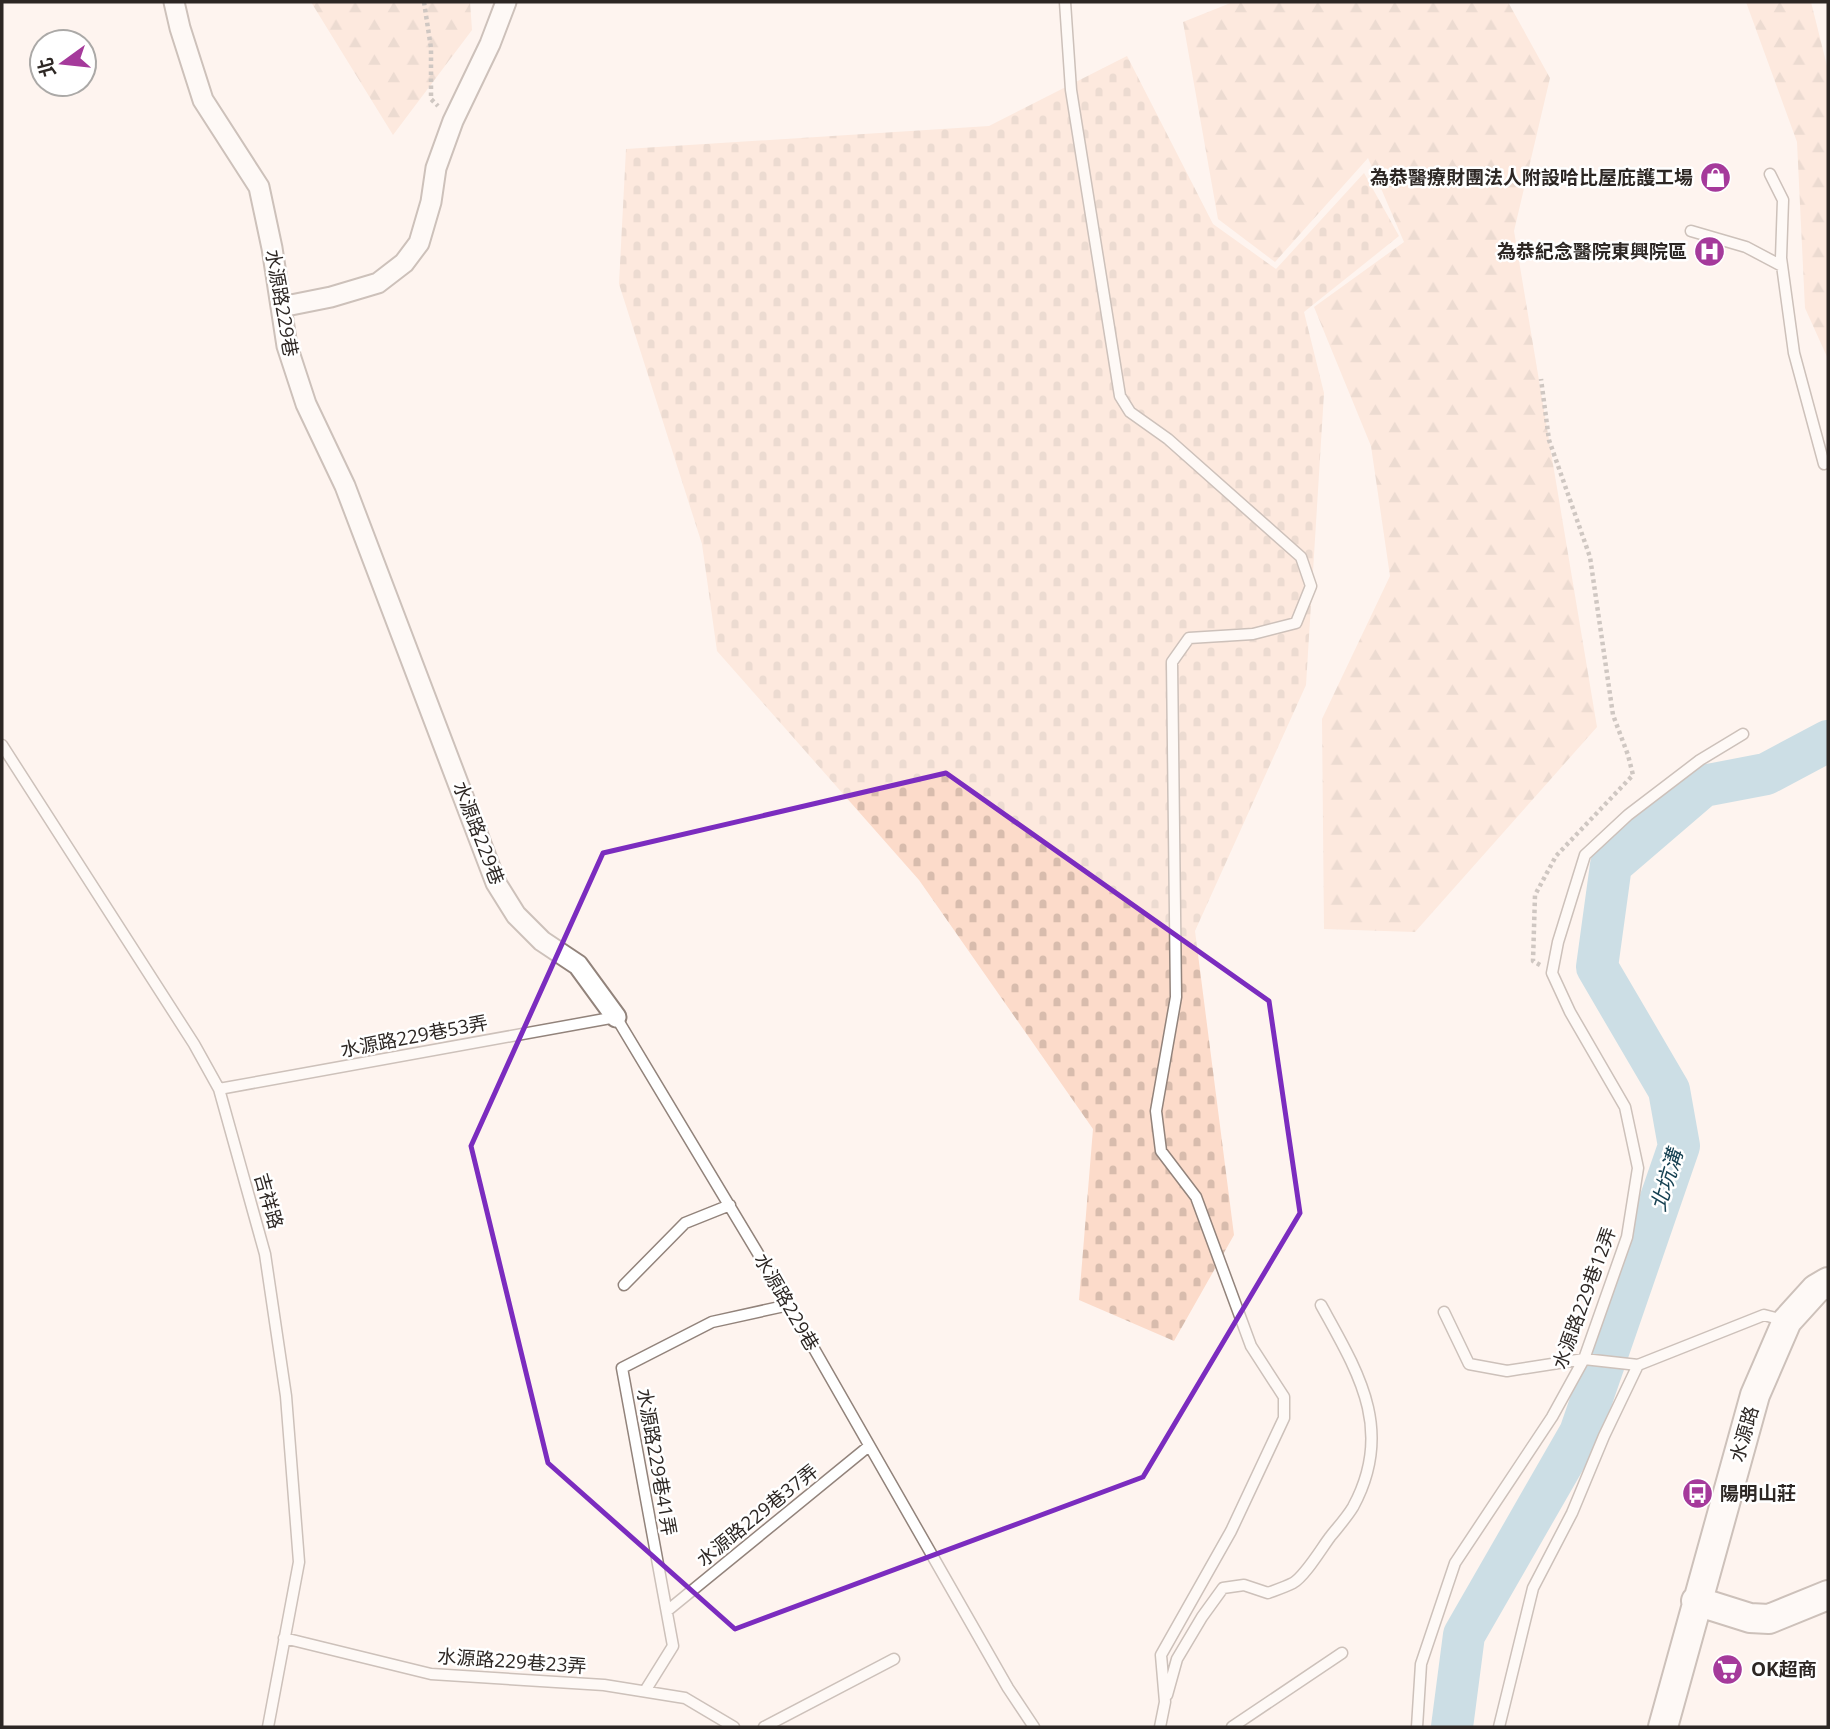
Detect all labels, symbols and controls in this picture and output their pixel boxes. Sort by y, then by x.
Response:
north arrow [28,28,98,98]
text: 北 [32,55,62,80]
shop icon: 為恭醫療財團法人附設哈比屋庇護工場 [1699,160,1733,194]
place label: 為恭醫療財團法人附設哈比屋庇護工場 [1370,164,1693,190]
hospital icon: 為恭紀念醫院東興院區 [1693,234,1727,268]
place label: 為恭紀念醫院東興院區 [1497,238,1687,264]
street label: 水源路229巷 [260,247,304,359]
street label: 水源路229巷 [447,778,511,888]
street label: 水源路229巷53弄 [338,1009,490,1063]
water label: 北坑溝 [1643,1143,1689,1214]
street label: 吉祥路 [249,1170,289,1232]
street label: 水源路229巷12弄 [1546,1223,1622,1373]
street label: 水源路229巷 [749,1248,825,1356]
street label: 水源路229巷41弄 [631,1386,683,1538]
street label: 水源路 [1724,1403,1764,1465]
street label: 水源路229巷37弄 [691,1458,823,1572]
bus stop icon: 陽明山莊 [1680,1476,1714,1510]
place label: 陽明山莊 [1720,1480,1796,1506]
street label: 水源路229巷23弄 [437,1643,587,1679]
supermarket icon: OK超商 [1711,1652,1745,1686]
place label: OK超商 [1751,1656,1817,1682]

